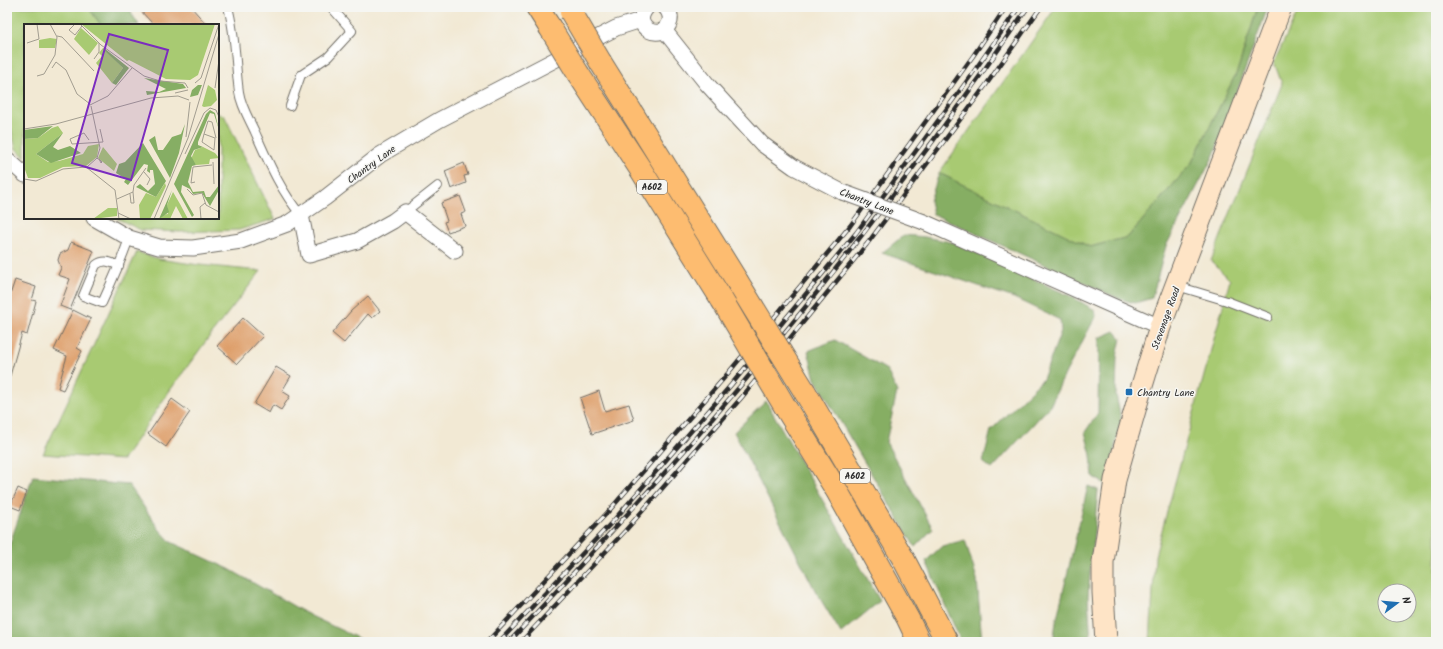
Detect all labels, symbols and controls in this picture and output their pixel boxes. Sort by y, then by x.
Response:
inset map [24,24,219,219]
street label: Chantry Lane [344,141,400,188]
road number: A602 [637,180,667,194]
street label: Chantry Lane [837,184,897,220]
street label: Stevenage Road [1147,284,1185,352]
place label: Chantry Lane [1137,385,1195,401]
marker: Chantry Lane [1124,387,1134,397]
road number: A602 [840,469,870,483]
north arrow [1377,583,1417,623]
text: N [1396,595,1415,606]

